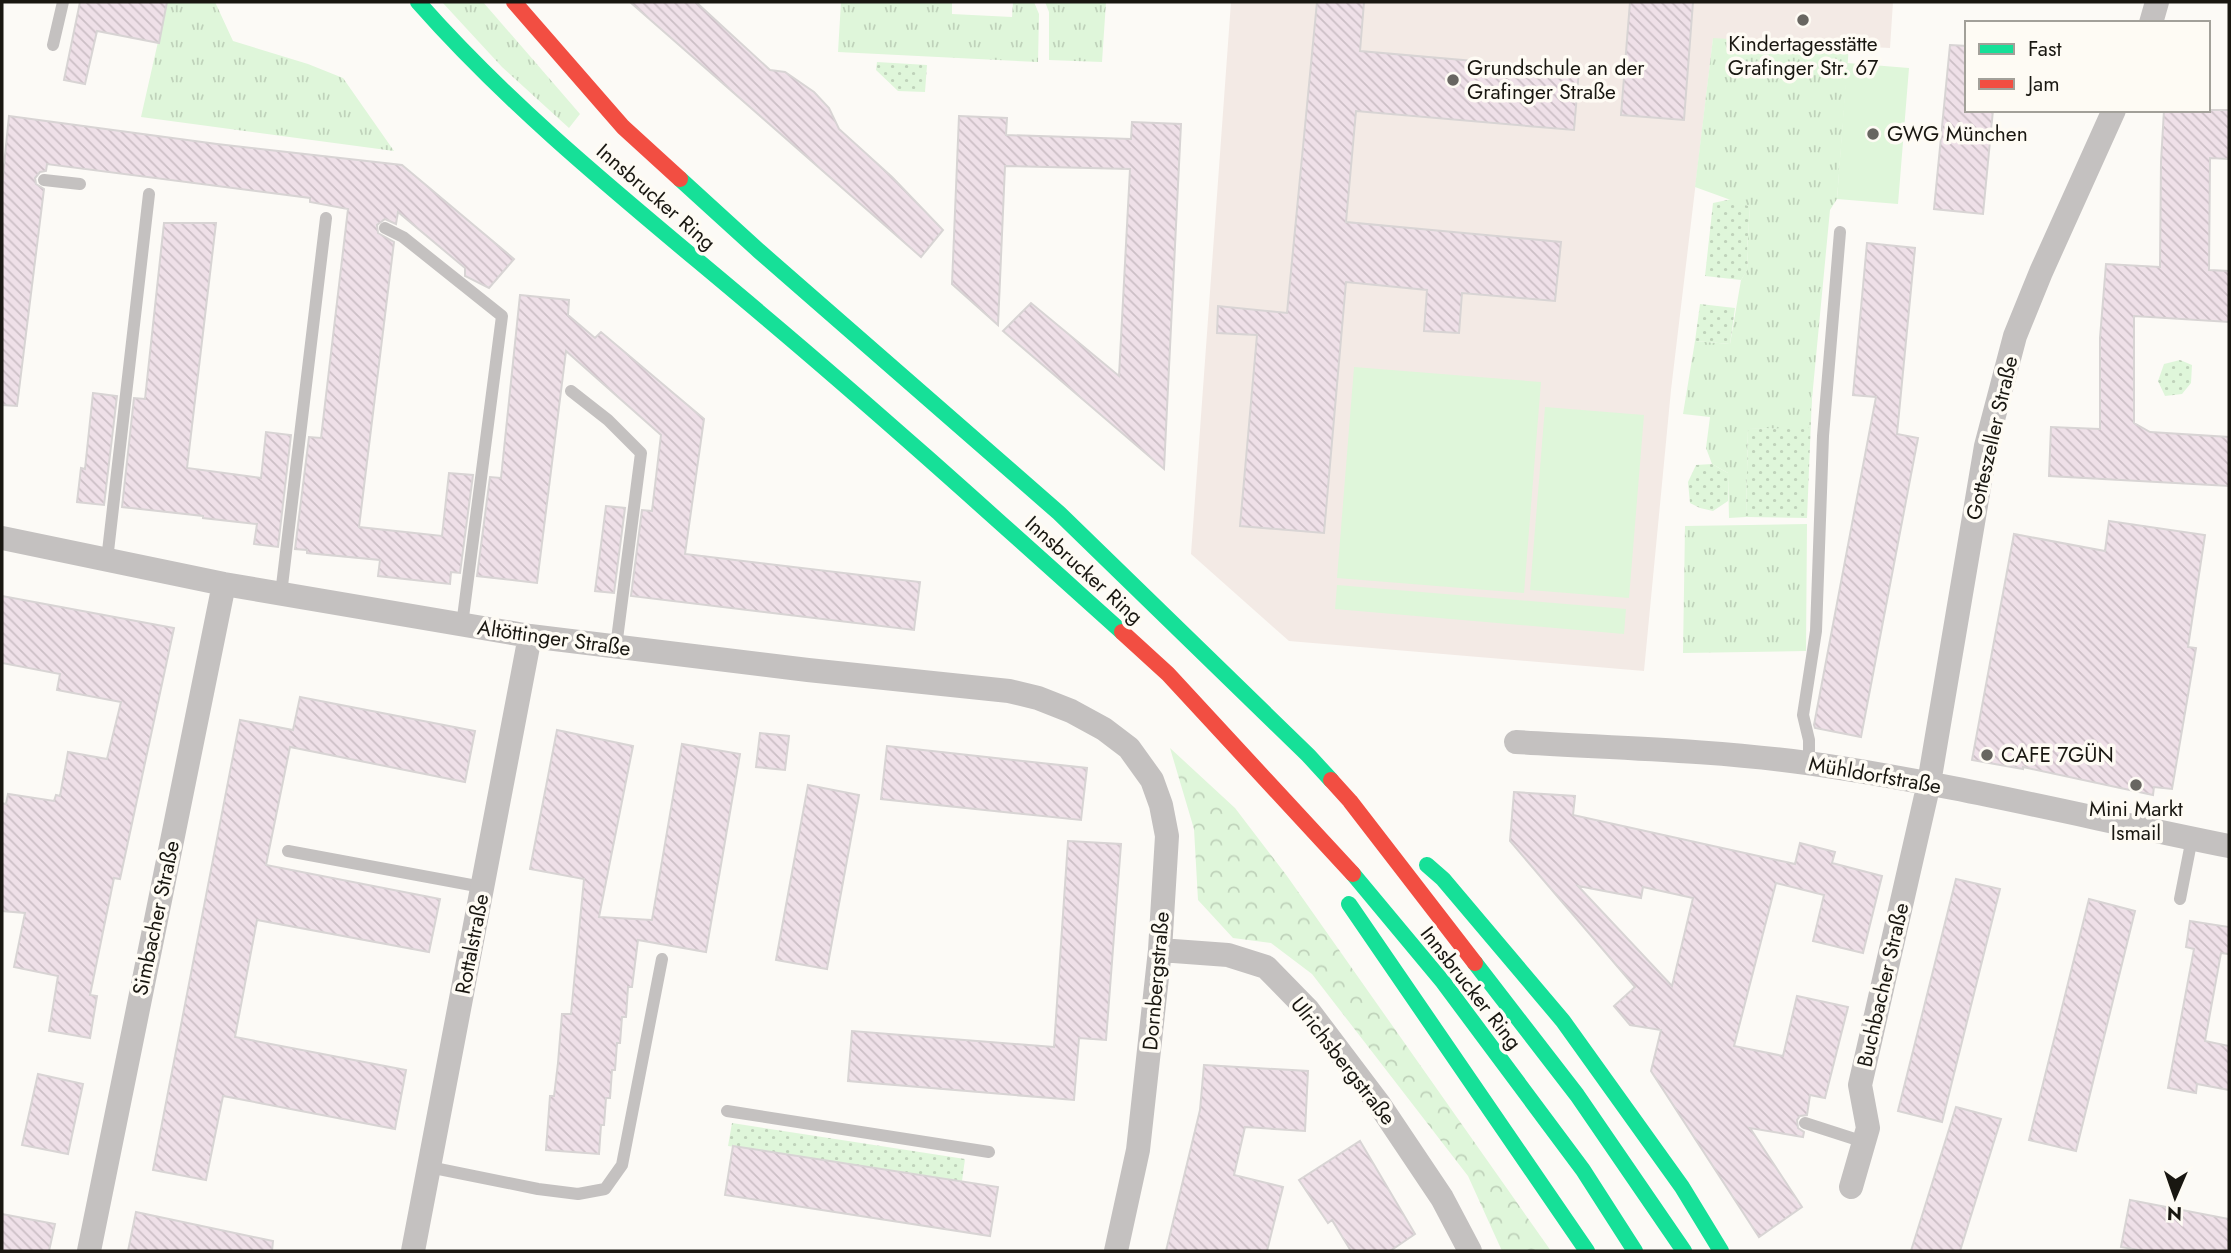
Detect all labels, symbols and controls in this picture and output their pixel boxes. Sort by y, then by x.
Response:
marker: Kindertagesstätte Grafinger Str. 67 [1795,12,1811,28]
legend [1965,21,2210,112]
place label: Kindertagesstätte Grafinger Str. 67 [1728,29,1878,83]
text: Fast [2028,34,2061,64]
place label: Grundschule an der Grafinger Straße [1467,53,1645,107]
text: Jam [2025,69,2060,99]
marker: Grundschule an der Grafinger Straße [1445,72,1461,88]
place label: GWG München [1887,119,2028,149]
marker: GWG München [1865,126,1881,142]
street label: Innsbrucker Ring [590,137,722,257]
street label: Gotteszeller Straße [1959,353,2026,523]
street label: Innsbrucker Ring [1018,509,1150,631]
street label: Altöttinger Straße [475,612,633,664]
place label: CAFE 7GÜN [2001,740,2114,770]
marker: CAFE 7GÜN [1979,747,1995,763]
street label: Mühldorfstraße [1806,749,1944,801]
marker: Mini Markt Ismail [2128,777,2144,793]
place label: Mini Markt Ismail [2089,794,2183,848]
street label: Simbacher Straße [125,838,187,998]
street label: Rottalstraße [448,891,496,997]
street label: Buchbacher Straße [1850,900,1917,1070]
street label: Dornbergstraße [1135,910,1177,1052]
street label: Innsbrucker Ring [1413,920,1529,1056]
street label: Ulrichsbergstraße [1283,991,1403,1132]
north arrow [2140,1162,2210,1232]
text: N [2166,1200,2182,1227]

